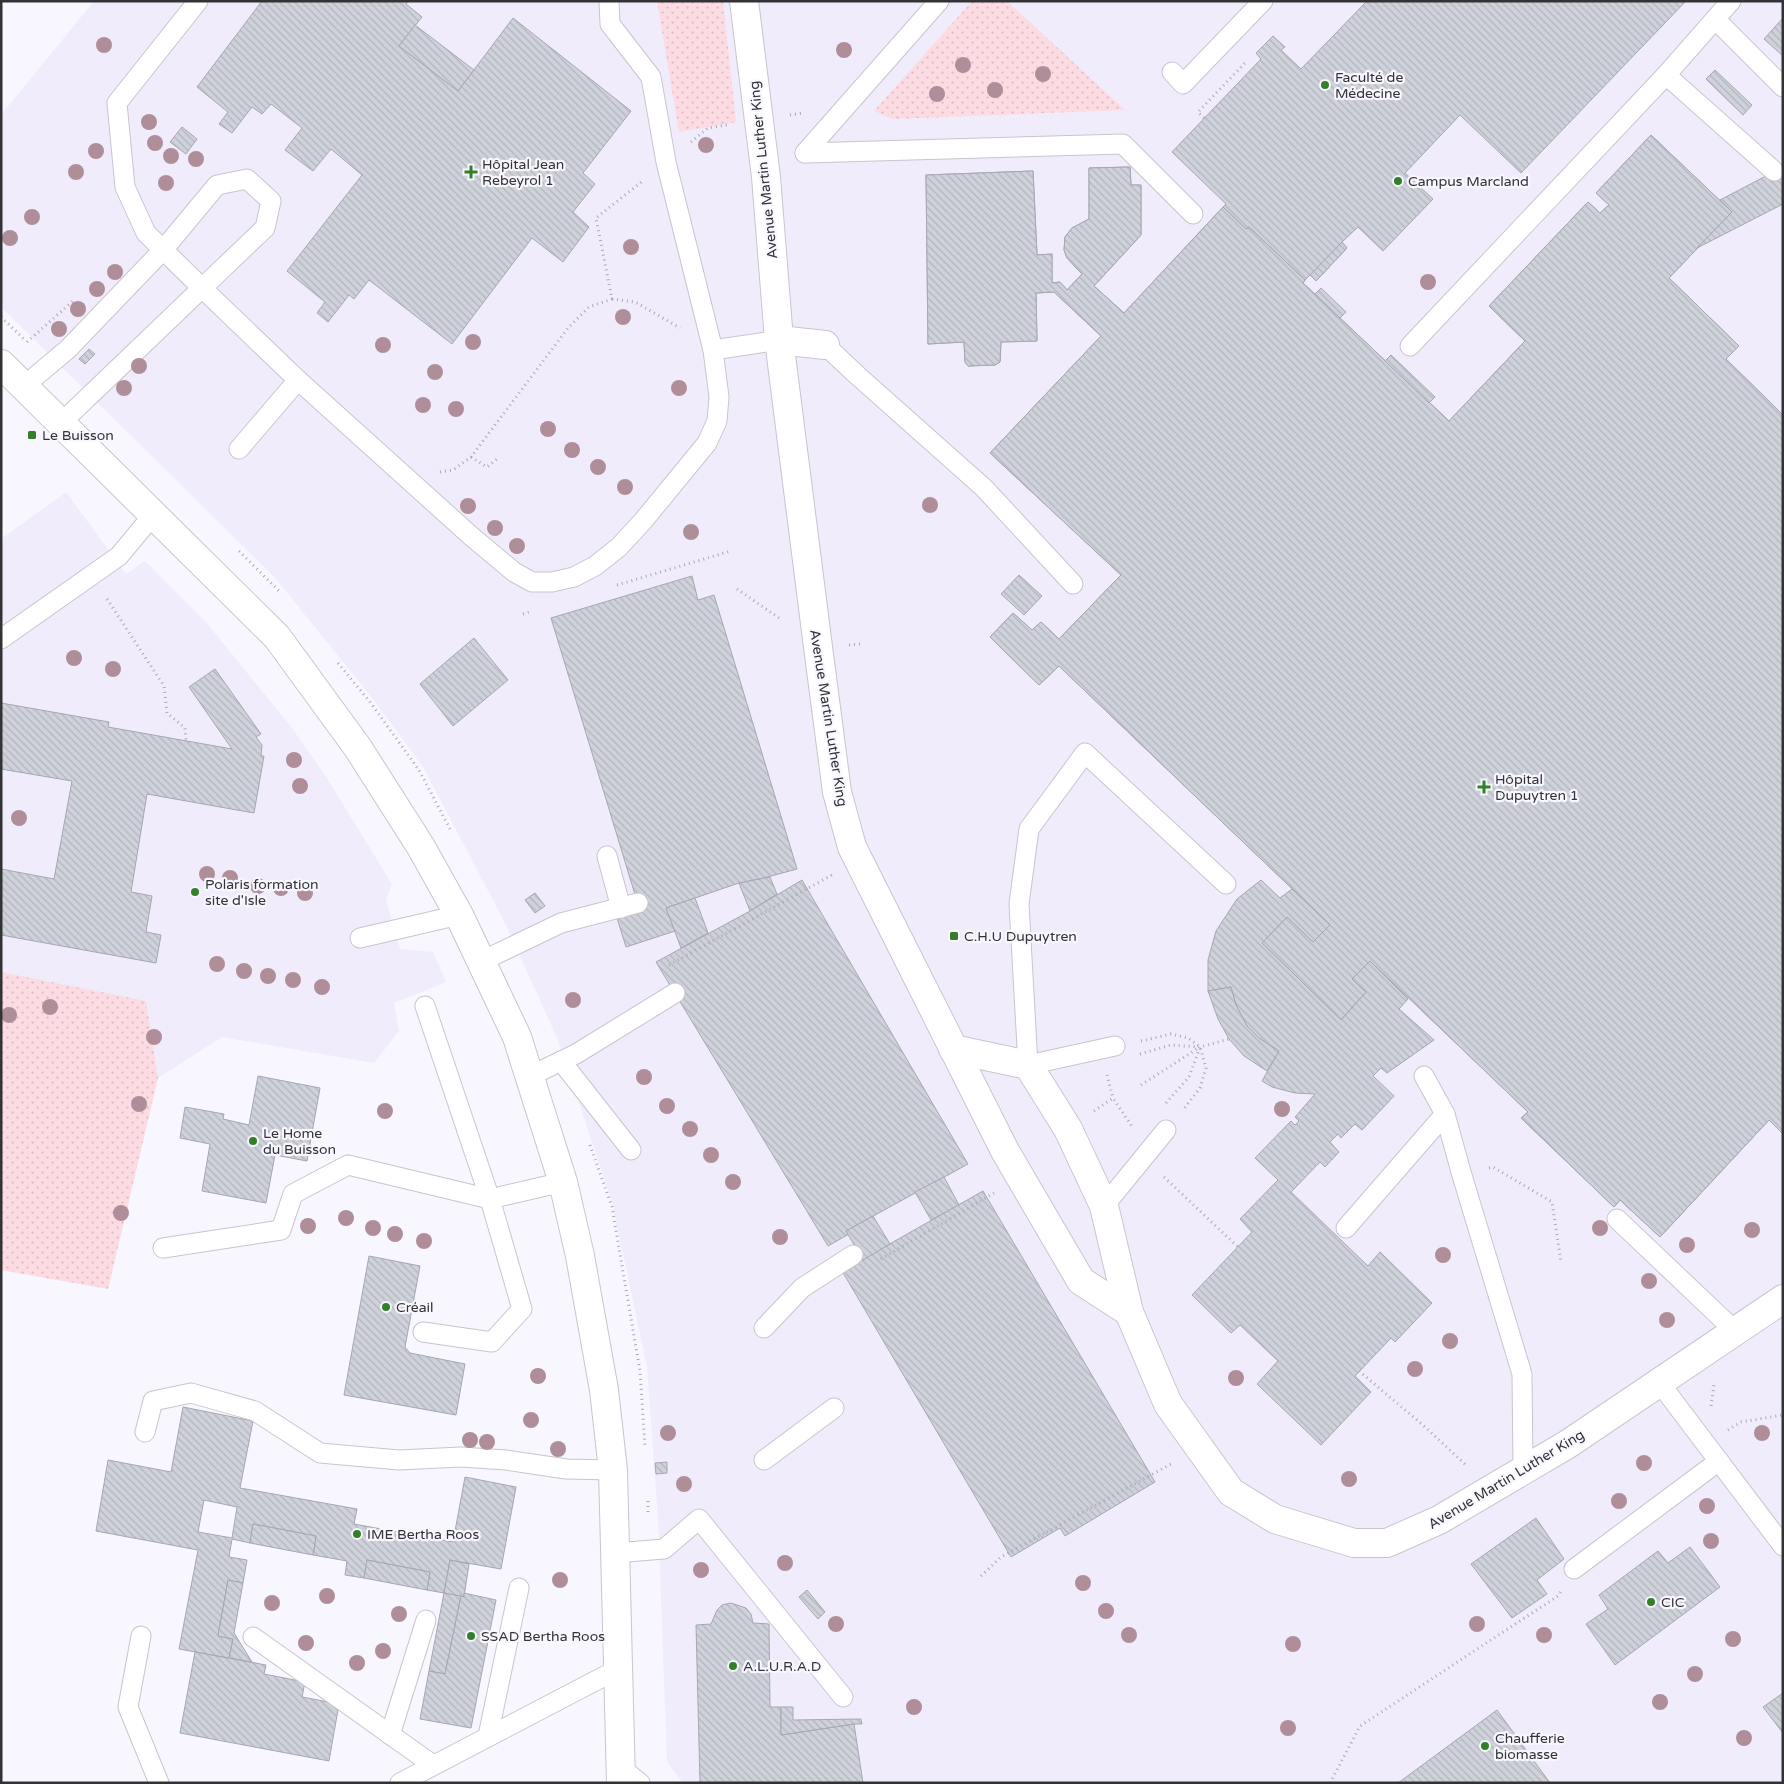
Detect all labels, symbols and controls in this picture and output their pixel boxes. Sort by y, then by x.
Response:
place label: Faculté de Médecine [1335,69,1403,102]
marker: Faculté de Médecine [1319,79,1331,91]
street label: Avenue Martin Luther King [746,80,781,260]
place label: Hôpital Jean Rebeyrol 1 [482,156,564,189]
marker: Hôpital Jean Rebeyrol 1 [464,165,478,179]
place label: Campus Marcland [1408,173,1529,190]
marker: Campus Marcland [1392,175,1404,187]
place label: Le Buisson [42,427,114,444]
marker: Le Buisson [26,429,38,441]
street label: Avenue Martin Luther King [806,628,851,808]
place label: Hôpital Dupuytren 1 [1495,771,1578,804]
marker: Hôpital Dupuytren 1 [1477,780,1491,794]
place label: Polaris formation site d'Isle [205,876,319,909]
marker: Polaris formation site d'Isle [189,886,201,898]
place label: C.H.U Dupuytren [964,928,1077,945]
marker: C.H.U Dupuytren [948,930,960,942]
place label: Le Home du Buisson [263,1125,336,1158]
marker: Le Home du Buisson [247,1135,259,1147]
place label: Créail [396,1299,434,1316]
marker: Créail [380,1301,392,1313]
street label: Avenue Martin Luther King [1425,1426,1587,1533]
place label: IME Bertha Roos [367,1526,479,1543]
marker: IME Bertha Roos [351,1528,363,1540]
place label: CIC [1661,1594,1685,1611]
marker: CIC [1645,1596,1657,1608]
place label: SSAD Bertha Roos [481,1628,605,1645]
marker: SSAD Bertha Roos [465,1630,477,1642]
place label: A.L.U.R.A.D [743,1658,821,1675]
marker: A.L.U.R.A.D [727,1660,739,1672]
place label: Chaufferie biomasse [1495,1730,1565,1763]
marker: Chaufferie biomasse [1479,1740,1491,1752]

